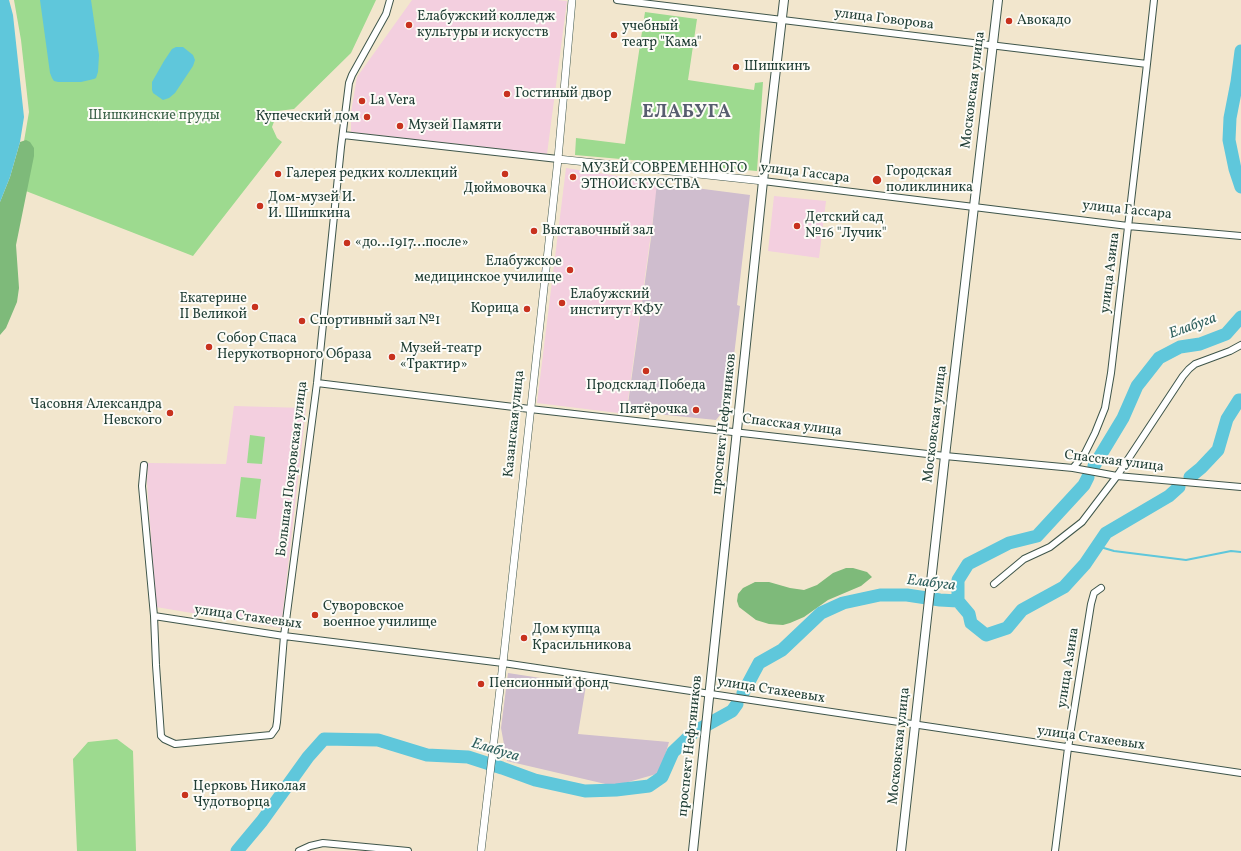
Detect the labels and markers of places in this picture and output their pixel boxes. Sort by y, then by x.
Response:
place label: Елабужский колледж культуры и искусств [417,9,555,42]
place label: Авокадо [1017,13,1071,29]
marker: Авокадо [1004,16,1014,26]
place label: учебный театр "Кама" [622,19,702,52]
marker: Елабужский колледж культуры и искусств [404,20,414,30]
marker: учебный театр "Кама" [609,30,619,40]
place label: Шишкинъ [744,59,810,75]
marker: Шишкинъ [731,62,741,72]
place label: Гостиный двор [515,86,611,102]
marker: Гостиный двор [502,89,512,99]
place label: La Vera [370,93,415,109]
marker: La Vera [357,96,367,106]
place label: Купеческий дом [256,109,359,125]
marker: Купеческий дом [362,112,372,122]
place label: Музей Памяти [408,118,502,134]
marker: Музей Памяти [395,121,405,131]
place label: МУЗЕЙ СОВРЕМЕННОГО ЭТНОИСКУССТВА [581,161,747,194]
place label: Городская поликлиника [886,164,973,196]
place label: Галерея редких коллекций [286,166,457,182]
marker: Галерея редких коллекций [273,169,283,179]
marker: Дюймовочка [500,169,510,179]
marker: МУЗЕЙ СОВРЕМЕННОГО ЭТНОИСКУССТВА [568,172,578,182]
marker: Городская поликлиника [871,174,883,186]
place label: Дюймовочка [464,181,546,197]
place label: Дом-музей И. И. Шишкина [268,190,356,222]
marker: Дом-музей И. И. Шишкина [255,201,265,211]
place label: Детский сад №16 "Лучик" [805,210,887,242]
marker: Детский сад №16 "Лучик" [792,221,802,231]
place label: Выставочный зал [542,223,653,239]
marker: Выставочный зал [529,226,539,236]
place label: «до...1917...после» [355,235,469,251]
marker: «до...1917...после» [342,238,352,248]
place label: Елабужское медицинское училище [414,254,562,286]
marker: Елабужское медицинское училище [565,265,575,275]
place label: Елабужский институт КФУ [570,287,663,320]
place label: Екатерине II Великой [179,291,247,324]
marker: Елабужский институт КФУ [557,298,567,308]
place label: Корица [470,301,519,317]
marker: Екатерине II Великой [250,302,260,312]
marker: Корица [522,304,532,314]
place label: Спортивный зал №1 [310,313,440,329]
marker: Спортивный зал №1 [297,316,307,326]
place label: Собор Спаса Нерукотворного Образа [217,331,372,364]
place label: Музей-театр «Трактир» [400,341,482,374]
marker: Собор Спаса Нерукотворного Образа [204,342,214,352]
marker: Музей-театр «Трактир» [387,352,397,362]
marker: Продсклад Победа [641,366,651,376]
place label: Продсклад Победа [586,378,706,394]
place label: Часовня Александра Невского [30,397,162,430]
place label: Пятёрочка [619,402,688,418]
marker: Пятёрочка [691,405,701,415]
marker: Часовня Александра Невского [165,408,175,418]
place label: Суворовское военное училище [323,599,437,632]
marker: Суворовское военное училище [310,610,320,620]
place label: Дом купца Красильникова [532,622,632,654]
marker: Дом купца Красильникова [519,633,529,643]
place label: Пенсионный фонд [489,676,609,692]
marker: Пенсионный фонд [476,679,486,689]
place label: Церковь Николая Чудотворца [193,779,306,812]
marker: Церковь Николая Чудотворца [180,790,190,800]

